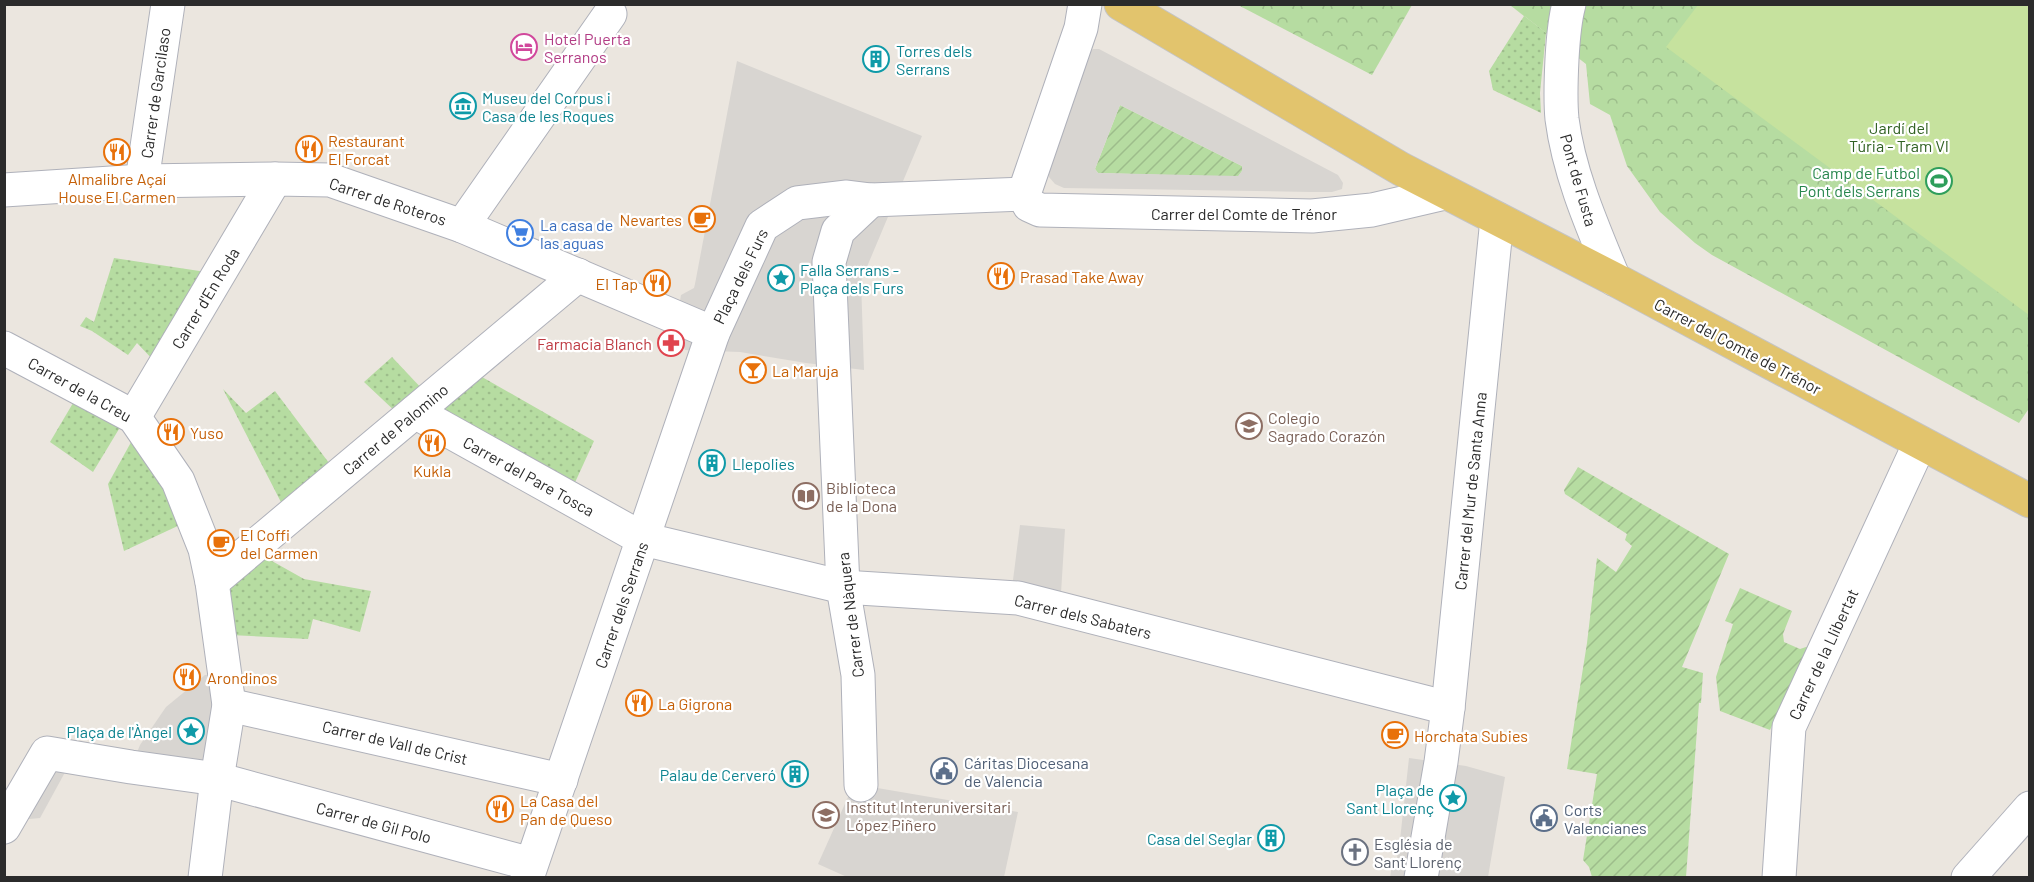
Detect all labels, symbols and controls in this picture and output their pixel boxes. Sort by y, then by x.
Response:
street label: Carrer de Garcilaso [136,26,174,160]
place label: Hotel Puerta Serranos [544,29,631,66]
hotel icon: Hotel Puerta Serranos [509,32,539,62]
place label: Torres dels Serrans [896,41,972,78]
building icon: Torres dels Serrans [861,44,891,74]
place label: Museu del Corpus i Casa de les Roques [482,88,614,125]
museum icon: Museu del Corpus i Casa de les Roques [448,91,478,121]
park label: Jardí del Túria - Tram VI [1849,118,1949,155]
place label: Restaurant El Forcat [328,131,405,168]
street label: Pont de Fusta [1557,132,1601,228]
restaurant icon: Restaurant El Forcat [294,134,324,164]
restaurant icon: Almalibre Açaí House El Carmen [102,137,132,167]
place label: Camp de Futbol Pont dels Serrans [1799,163,1920,200]
sports icon: Camp de Futbol Pont dels Serrans [1924,166,1954,196]
place label: Almalibre Açaí House El Carmen [58,169,176,206]
street label: Carrer de Roteros [327,173,449,229]
cafe icon: Nevartes [687,204,717,234]
street label: Carrer del Comte de Trénor [1151,204,1337,223]
place label: Nevartes [620,210,682,229]
place label: La casa de las aguas [540,215,613,252]
supermarket icon: La casa de las aguas [505,218,535,248]
street label: Plaça dels Furs [709,225,771,327]
street label: Carrer d'En Roda [167,244,243,352]
place label: Falla Serrans - Plaça dels Furs [800,260,904,297]
restaurant icon: Prasad Take Away [986,261,1016,291]
place icon: Falla Serrans - Plaça dels Furs [766,263,796,293]
place label: Prasad Take Away [1020,267,1144,286]
restaurant icon: El Tap [642,268,672,298]
place label: El Tap [596,274,638,293]
street label: Carrer del Comte de Trénor [1651,294,1825,398]
pharmacy icon: Farmacia Blanch [656,328,686,358]
place label: Farmacia Blanch [537,334,652,353]
street label: Carrer de la Creu [25,353,135,425]
bar icon: La Maruja [738,355,768,385]
place label: La Maruja [772,361,839,380]
street label: Carrer de Palomino [338,379,452,479]
street label: Carrer del Mur de Santa Anna [1450,391,1490,591]
place label: Colegio Sagrado Corazón [1268,408,1385,445]
school or university icon: Colegio Sagrado Corazón [1234,411,1264,441]
restaurant icon: Yuso [156,417,186,447]
place label: Yuso [190,423,224,442]
restaurant icon: Kukla [417,428,447,458]
street label: Carrer del Pare Tosca [460,432,598,520]
building icon: Llepolies [697,448,727,478]
place label: Llepolies [732,454,795,473]
place label: Kukla [413,461,451,480]
place label: Biblioteca de la Dona [826,478,897,515]
library icon: Biblioteca de la Dona [791,481,821,511]
place label: El Coffi del Carmen [240,525,318,562]
cafe icon: El Coffi del Carmen [206,528,236,558]
street label: Carrer dels Serrans [590,539,652,671]
street label: Carrer de Nàquera [833,551,867,679]
street label: Carrer de la Llibertat [1784,586,1862,722]
street label: Carrer dels Sabaters [1012,590,1154,642]
restaurant icon: Arondinos [172,662,202,692]
place label: Arondinos [207,668,277,687]
restaurant icon: La Gigrona [624,688,654,718]
place label: La Gigrona [658,694,732,713]
place icon: Plaça de l'Àngel [176,716,206,746]
street label: Carrer de Vall de Crist [321,716,469,768]
cafe icon: Horchata Subies [1380,720,1410,750]
place label: Plaça de l'Àngel [67,722,172,741]
place label: Horchata Subies [1414,726,1528,745]
place label: Cáritas Diocesana de Valencia [964,753,1089,790]
public building icon: Cáritas Diocesana de Valencia [929,756,959,786]
building icon: Palau de Cerveró [780,759,810,789]
place label: Palau de Cerveró [660,765,776,784]
place label: Plaça de Sant Llorenç [1346,780,1434,817]
place icon: Plaça de Sant Llorenç [1438,783,1468,813]
place label: La Casa del Pan de Queso [520,791,612,828]
restaurant icon: La Casa del Pan de Queso [485,794,515,824]
street label: Carrer de Gil Polo [314,797,434,847]
place label: Institut Interuniversitari López Piñero [846,797,1011,834]
school or university icon: Institut Interuniversitari López Piñero [811,800,841,830]
place label: Corts Valencianes [1564,800,1647,837]
public building icon: Corts Valencianes [1529,803,1559,833]
building icon: Casa del Seglar [1256,823,1286,853]
place label: Casa del Seglar [1147,829,1252,848]
place label: Església de Sant Llorenç [1374,834,1462,871]
church icon: Església de Sant Llorenç [1340,837,1370,867]

